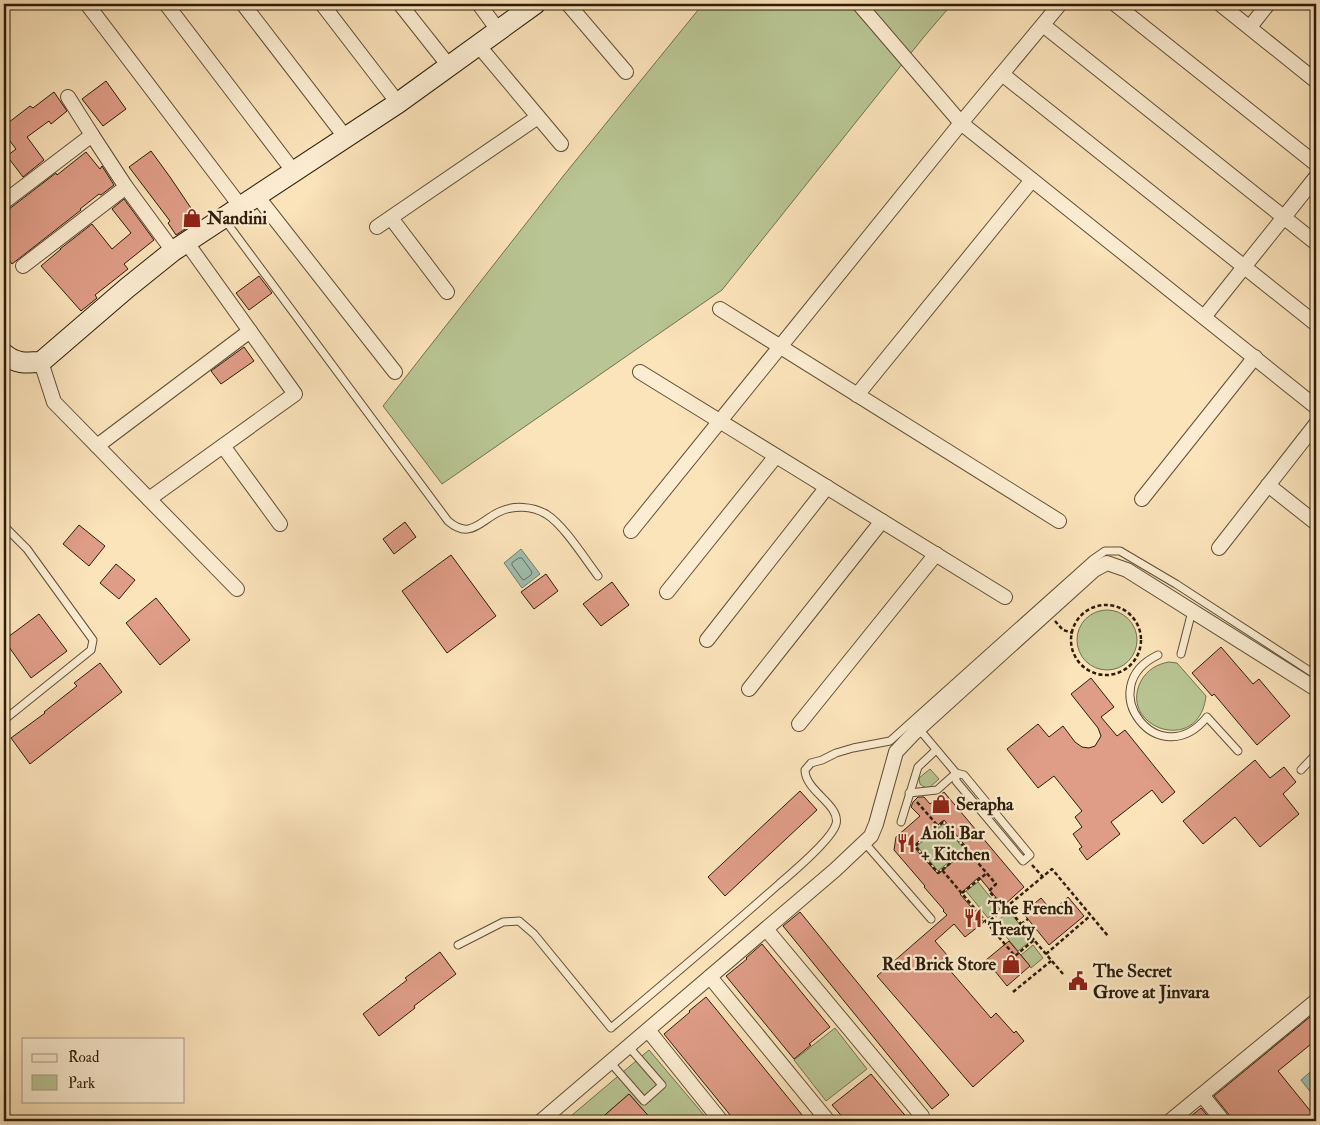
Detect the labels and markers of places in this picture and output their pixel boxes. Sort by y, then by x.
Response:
shop icon: Nandini [181,207,203,229]
place label: Nandini [206,207,267,230]
shop icon: Serapha [930,793,952,815]
place label: Serapha [956,793,1014,816]
place label: Aioli Bar + Kitchen [920,822,991,866]
restaurant icon: Aioli Bar + Kitchen [895,832,917,854]
place label: The French Treaty [987,897,1074,941]
restaurant icon: The French Treaty [962,907,984,929]
place label: Red Brick Store [882,953,996,976]
shop icon: Red Brick Store [1000,953,1022,975]
place label: The Secret Grove at Jinvara [1092,960,1210,1004]
public building icon: The Secret Grove at Jinvara [1067,970,1089,992]

